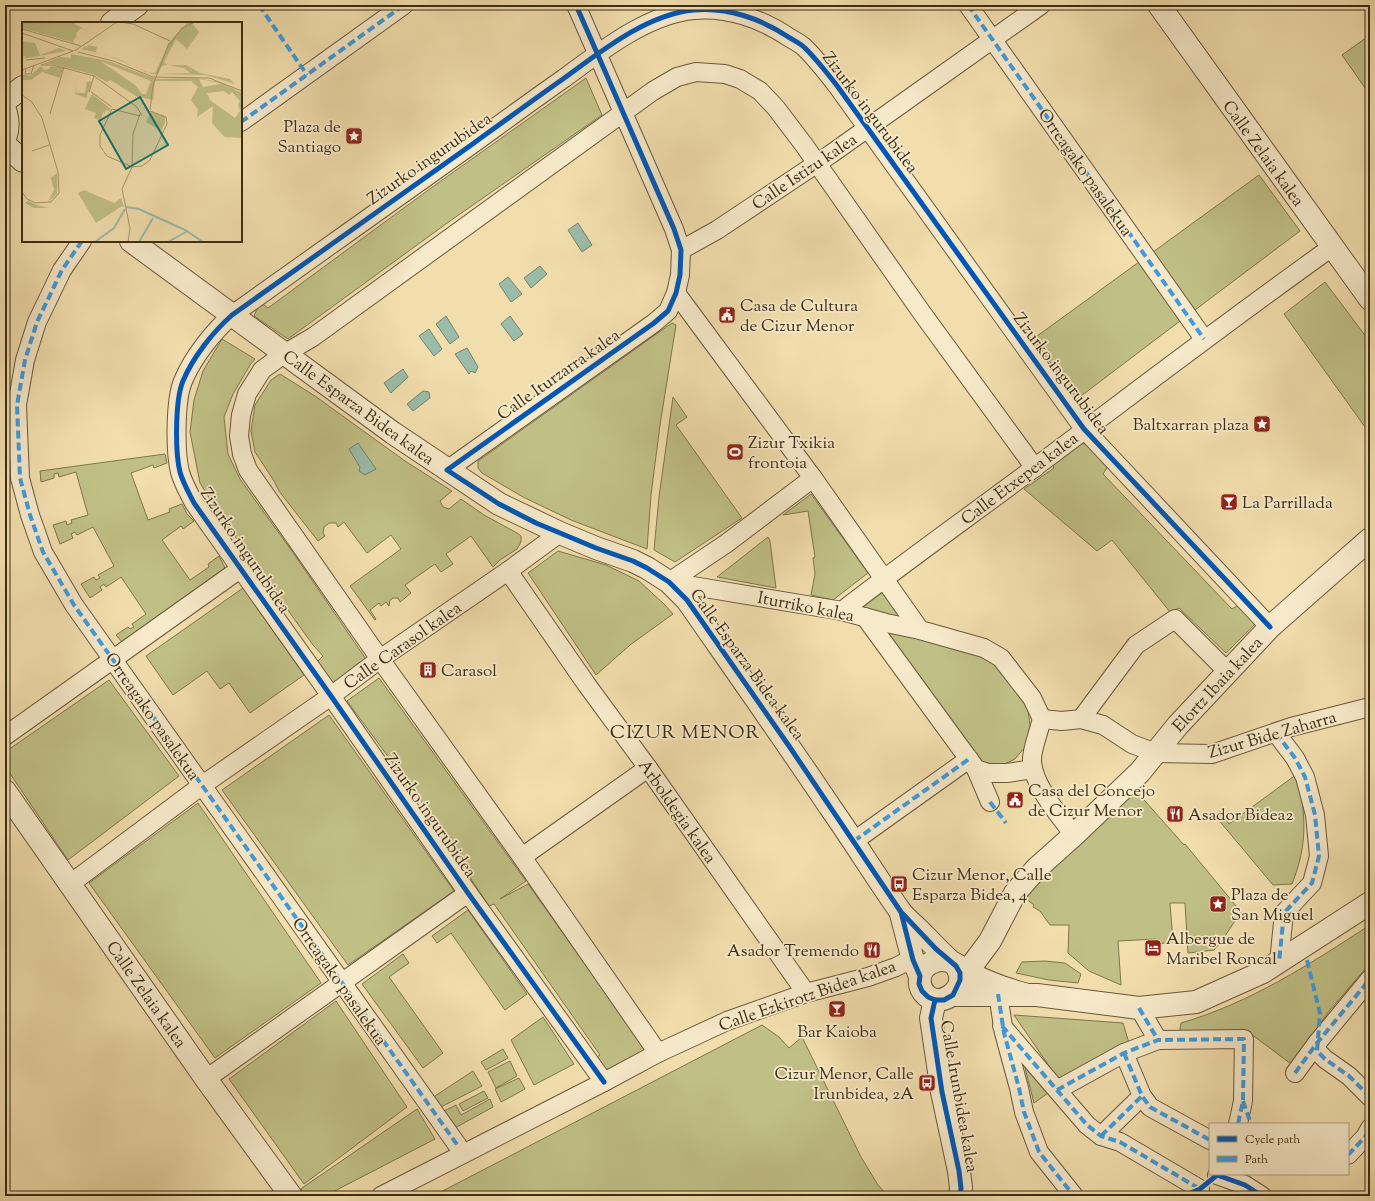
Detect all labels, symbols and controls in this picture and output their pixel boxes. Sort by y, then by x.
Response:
inset map [22,22,242,242]
street label: Zizurko ingurubidea [816,47,923,179]
street label: Calle Zelaia kalea [1216,96,1309,212]
street label: Orreagako pasalekua [1031,104,1138,242]
street label: Zizurko ingurubidea [363,108,497,212]
place label: Plaza de Santiago [277,116,341,160]
place icon: Plaza de Santiago [344,126,364,146]
street label: Calle Istizu kalea [748,128,863,217]
place label: Casa de Cultura de Cizur Menor [740,295,858,339]
public building icon: Casa de Cultura de Cizur Menor [717,305,737,325]
street label: Zizurko ingurubidea [1007,308,1114,440]
street label: Calle Iturzarra kalea [493,324,626,427]
street label: Calle Esparza Bidea kalea [277,345,439,472]
place label: Baltxarran plaza [1133,414,1249,438]
place icon: Baltxarran plaza [1252,414,1272,434]
street label: Calle Etxepea kalea [957,427,1084,532]
place label: Zizur Txikia frontoia [748,432,835,476]
sports icon: Zizur Txikia frontoia [725,442,745,462]
street label: Zizurko ingurubidea [193,484,295,619]
bar icon: La Parrillada [1219,492,1239,512]
place label: La Parrillada [1242,492,1333,516]
street label: Calle Esparza Bidea kalea [683,584,810,746]
street label: Iturriko kalea [755,587,856,629]
street label: Calle Carasol kalea [339,597,467,696]
street label: Elortz Ibaia kalea [1168,632,1269,739]
street label: Orreagako pasalekua [98,648,205,786]
building icon: Carasol [418,660,438,680]
place label: Carasol [441,660,497,684]
street label: Zizur Bide Zaharra [1205,706,1340,766]
district label: CIZUR MENOR [610,720,760,747]
street label: Zizurko ingurubidea [377,749,481,883]
street label: Arboldegia kalea [632,755,721,869]
place label: Casa del Concejo de Cizur Menor [1028,780,1155,824]
public building icon: Casa del Concejo de Cizur Menor [1005,790,1025,810]
restaurant icon: Asador Bidea2 [1165,804,1185,824]
place label: Asador Bidea2 [1188,804,1293,828]
place label: Cizur Menor, Calle Esparza Bidea, 4 [912,864,1052,908]
bus stop icon: Cizur Menor, Calle Esparza Bidea, 4 [889,874,909,894]
place label: Plaza de San Miguel [1231,884,1314,928]
place icon: Plaza de San Miguel [1208,894,1228,914]
street label: Orreagako pasalekua [285,913,392,1051]
place label: Albergue de Maribel Roncal [1166,928,1277,972]
street label: Calle Zelaia kalea [99,937,191,1054]
hotel icon: Albergue de Maribel Roncal [1143,938,1163,958]
place label: Asador Tremendo [727,940,859,964]
restaurant icon: Asador Tremendo [862,940,882,960]
street label: Calle Ezkirotz Bidea kalea [716,955,900,1039]
bar icon: Bar Kaioba [827,999,847,1019]
street label: Calle Irunbidea kalea [933,1018,983,1174]
place label: Bar Kaioba [797,1021,877,1045]
place label: Cizur Menor, Calle Irunbidea, 2A [774,1063,914,1107]
bus stop icon: Cizur Menor, Calle Irunbidea, 2A [917,1073,937,1093]
legend [1209,1123,1349,1175]
text: Cycle path [1245,1131,1300,1149]
text: Path [1245,1151,1268,1169]

